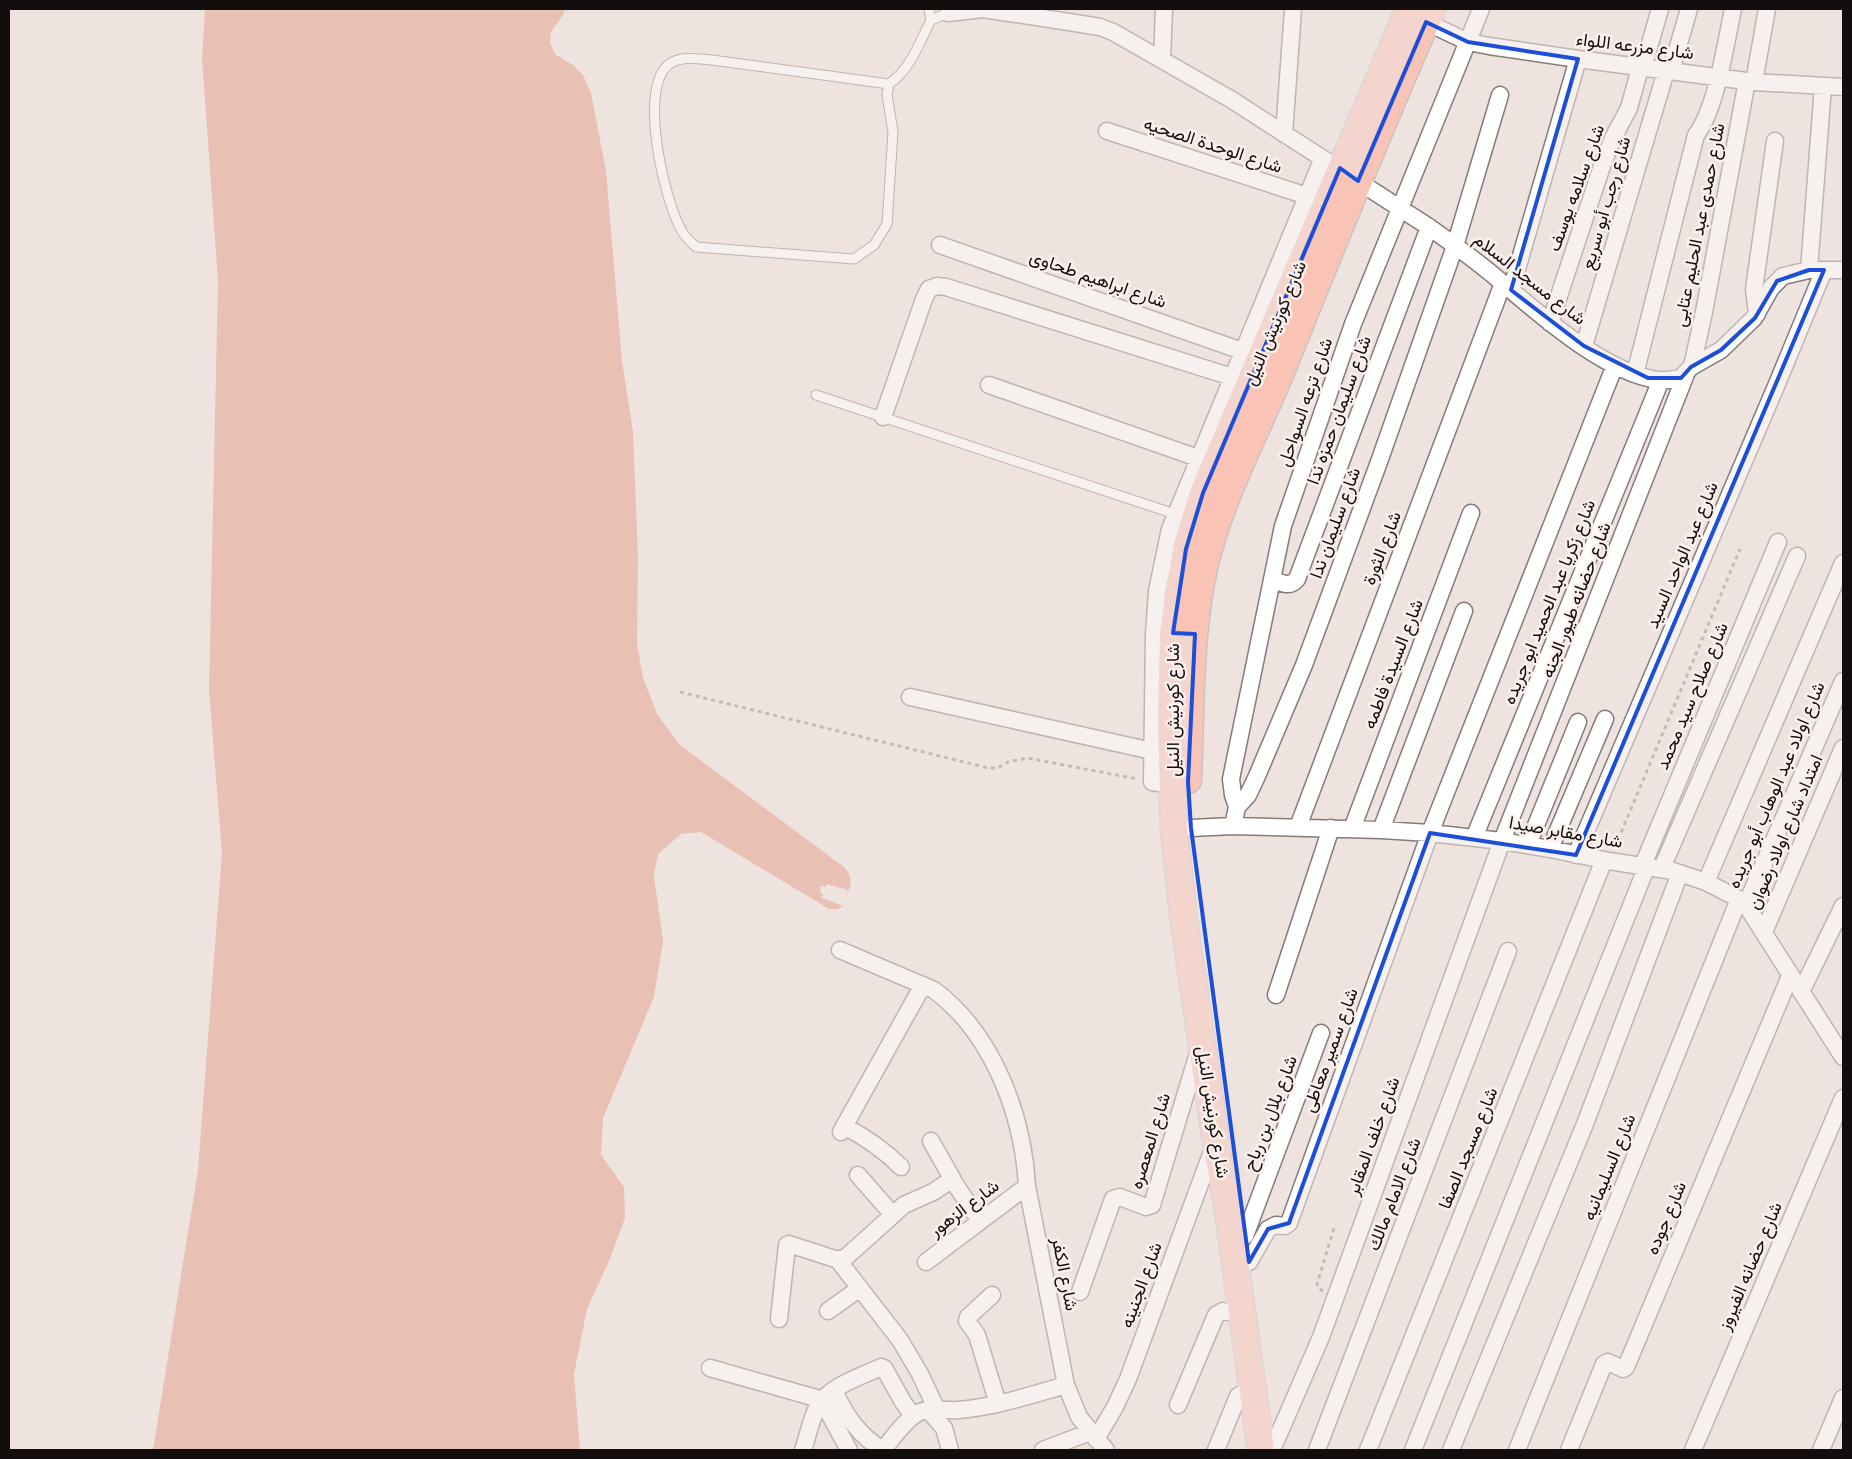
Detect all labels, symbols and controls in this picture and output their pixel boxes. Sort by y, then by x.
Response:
street label: شارع مزرعه اللواء [1575,28,1695,65]
street label: شارع الوحدة الصحيه [1141,112,1285,179]
street label: شارع سلامه يوسف [1543,121,1610,255]
street label: شارع حمدى عبد الحليم عتابى [1668,121,1731,329]
street label: شارع رجب أبو سريع [1576,134,1637,272]
street label: شارع مسجد السلام [1469,228,1591,331]
street label: شارع ابراهيم طحاوى [1026,245,1169,314]
street label: شارع كورنيش النيل [1239,257,1312,389]
street label: شارع سليمان حمزه ندا [1302,333,1377,488]
street label: شارع ترعه السواحل [1273,335,1338,470]
street label: شارع سليمان ندا [1305,464,1366,582]
street label: شارع عبد الواحد السيد [1641,478,1724,632]
street label: شارع زكريا عبد الحميد ابو جريده [1498,496,1601,708]
street label: شارع الثورة [1358,508,1407,588]
street label: شارع حضانه طيور الجنه [1536,519,1617,681]
street label: شارع السيدة فاطمه [1358,596,1429,732]
street label: شارع صلاح سيد محمد [1651,619,1734,773]
street label: شارع كورنيش النيل [1162,643,1185,777]
street label: شارع اولاد عبد الوهاب أبو جريده [1722,678,1831,892]
street label: امتداد شارع اولاد رضوان [1742,751,1828,913]
street label: شارع مقابر صيدا [1507,811,1625,854]
street label: شارع سمير معاطى [1297,985,1364,1116]
street label: شارع كورنيش النيل [1191,1044,1234,1180]
street label: شارع بلال بن رباح [1238,1052,1303,1174]
street label: شارع خلف المقابر [1341,1074,1406,1199]
street label: شارع مسجد الصفا [1434,1084,1503,1212]
street label: شارع المعصره [1125,1090,1176,1192]
street label: شارع السليمانيه [1578,1110,1641,1224]
street label: شارع الامام مالك [1362,1134,1427,1254]
street label: شارع الزهور [924,1175,1004,1243]
street label: شارع جوده [1641,1178,1692,1258]
street label: شارع حضانه الفيروز [1713,1199,1788,1335]
street label: شارع الكفر [1046,1234,1083,1313]
street label: شارع الجنينه [1115,1239,1168,1331]

